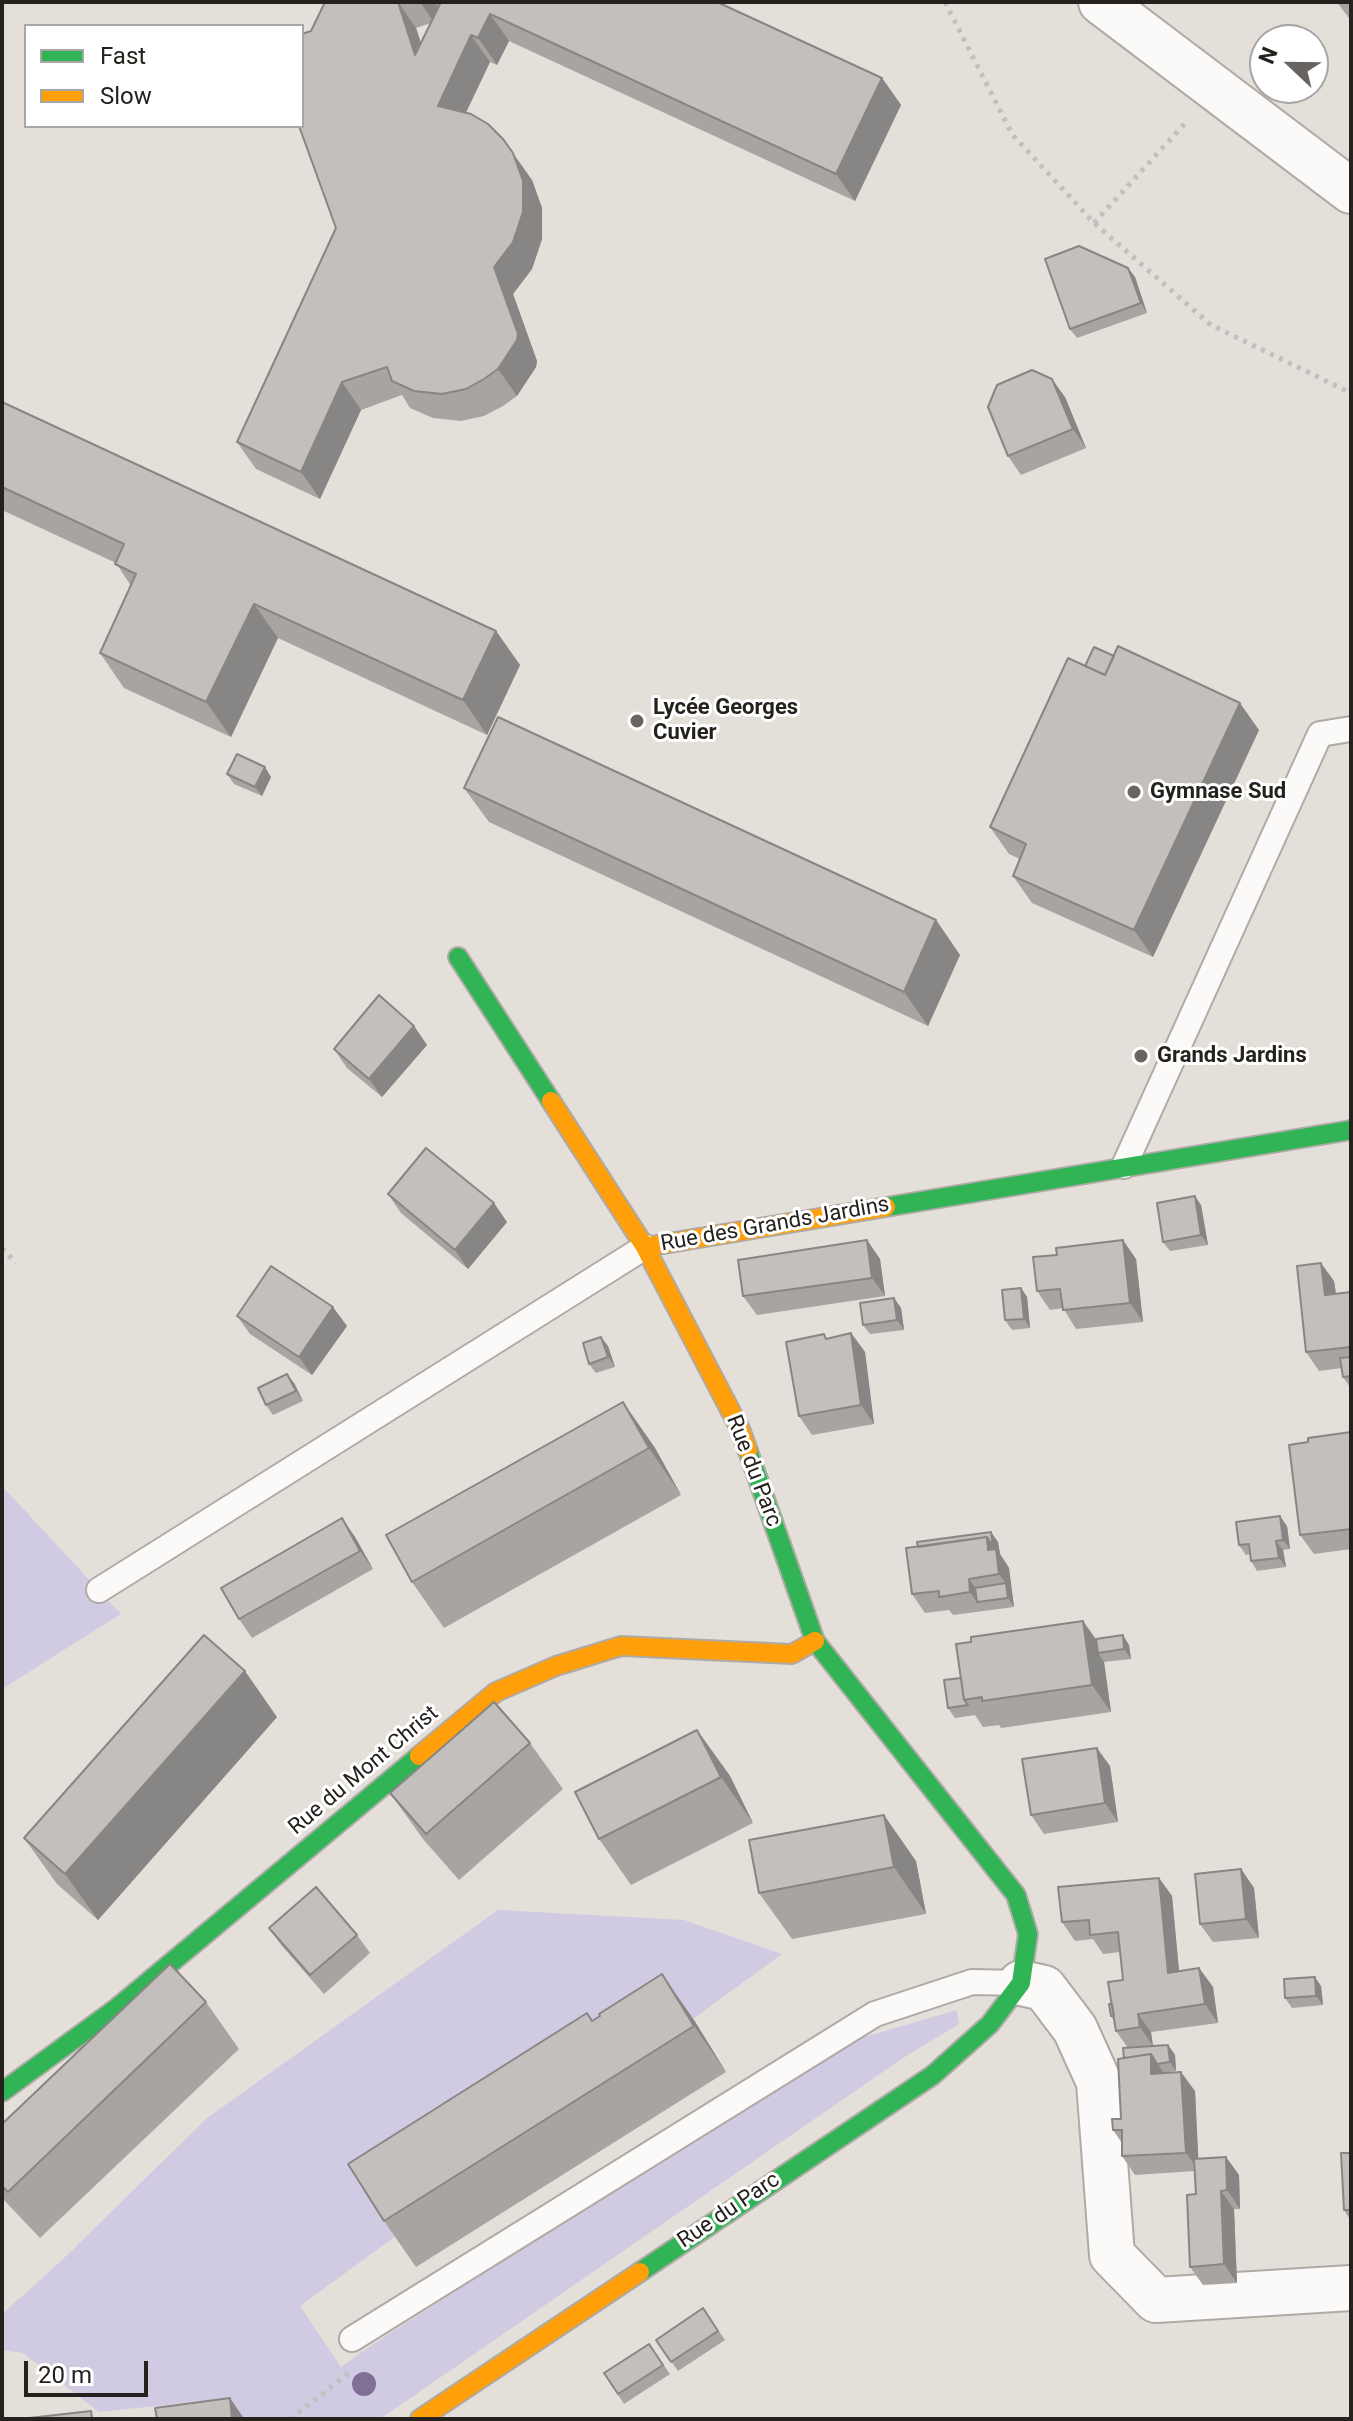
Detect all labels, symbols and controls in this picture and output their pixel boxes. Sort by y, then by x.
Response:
legend [24,24,304,128]
north arrow [1249,24,1329,104]
text: Fast [100,42,146,70]
text: N [1254,44,1283,67]
text: Slow [100,82,152,110]
place label: Lycée Georges Cuvier [653,695,798,746]
marker: Lycée Georges Cuvier [628,712,646,730]
place label: Gymnase Sud [1150,779,1286,805]
marker: Gymnase Sud [1125,783,1143,801]
place label: Grands Jardins [1157,1043,1307,1069]
marker: Grands Jardins [1132,1047,1150,1065]
street label: Rue des Grands Jardins [659,1192,891,1258]
street label: Rue du Parc [720,1412,786,1530]
street label: Rue du Mont Christ [284,1701,444,1841]
street label: Rue du Parc [673,2167,785,2255]
scale bar [28,2345,152,2395]
text: 20 m [38,2361,92,2389]

